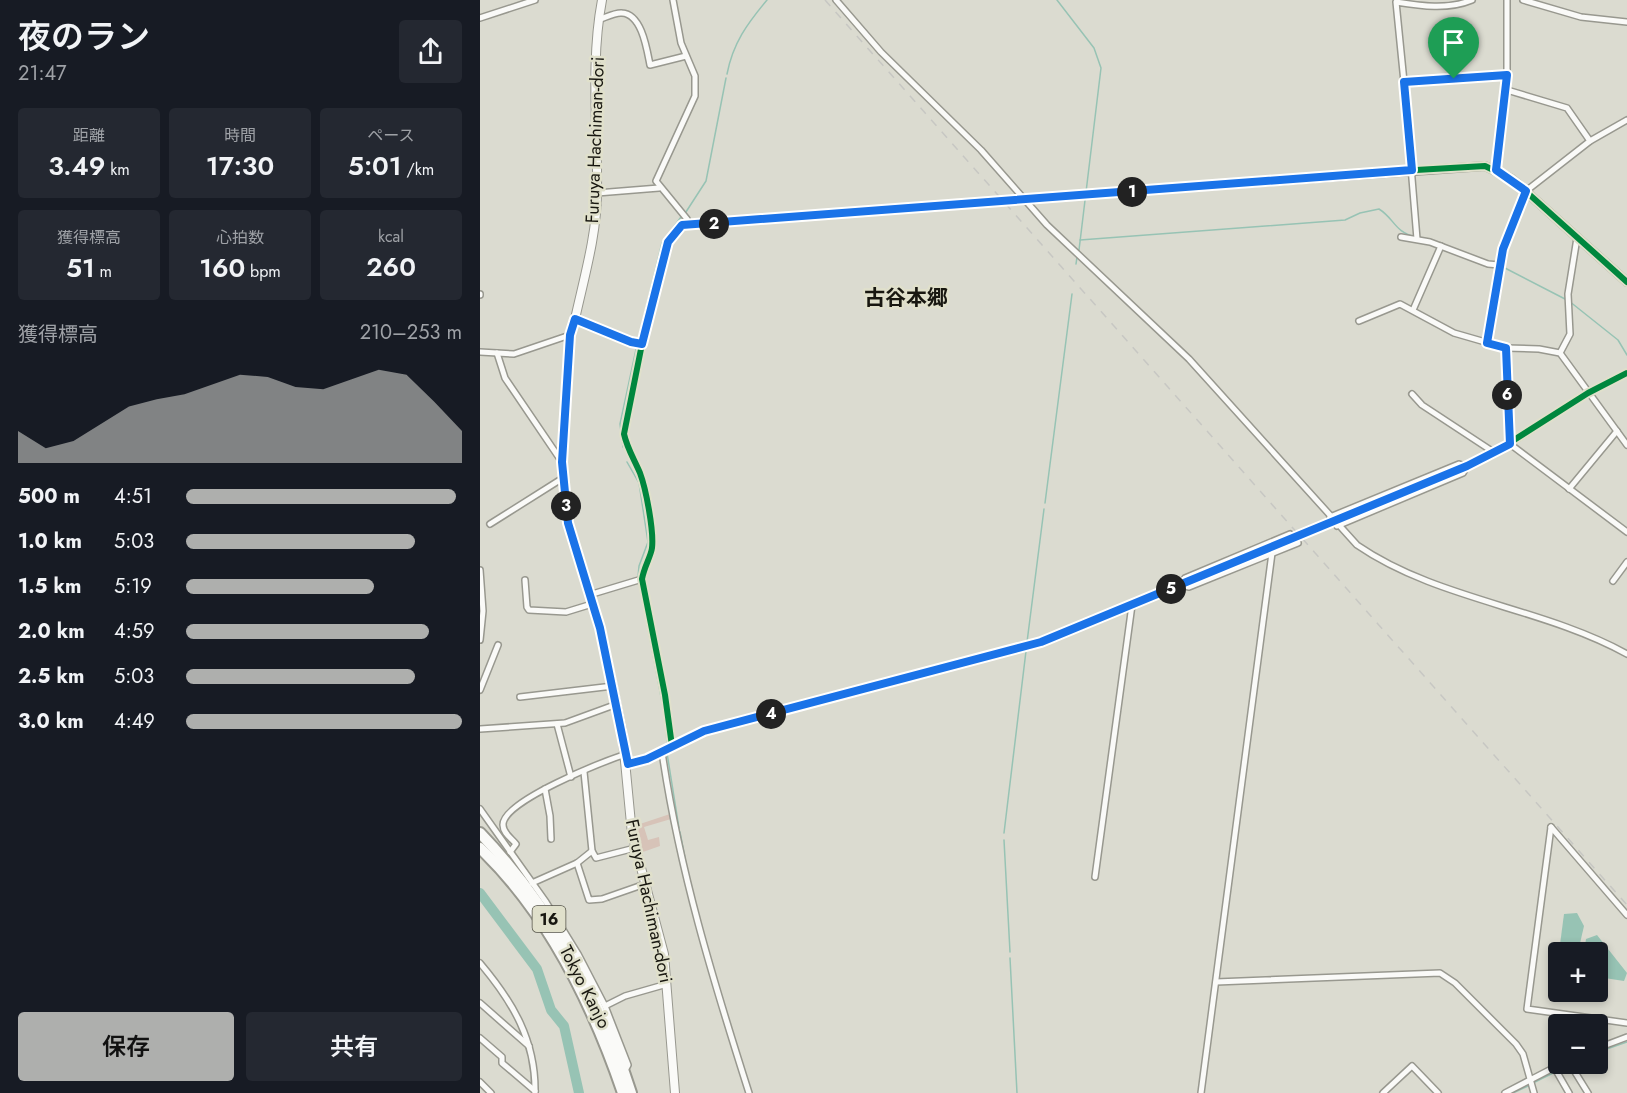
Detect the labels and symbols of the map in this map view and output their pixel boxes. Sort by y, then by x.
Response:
pin [1428,17,1479,79]
street label: Furuya Hachiman-dori [579,56,611,224]
pin: 1 [1117,177,1147,207]
pin: 2 [699,209,729,239]
district label: 古谷本郷 [864,283,948,313]
pin: 6 [1492,380,1522,410]
pin: 3 [551,491,581,521]
pin: 5 [1156,574,1186,604]
pin: 4 [756,699,786,729]
street label: Furuya Hachiman-dori [619,817,679,985]
road number: 16 [532,906,566,932]
street label: Tokyo Kanjo [553,941,617,1033]

